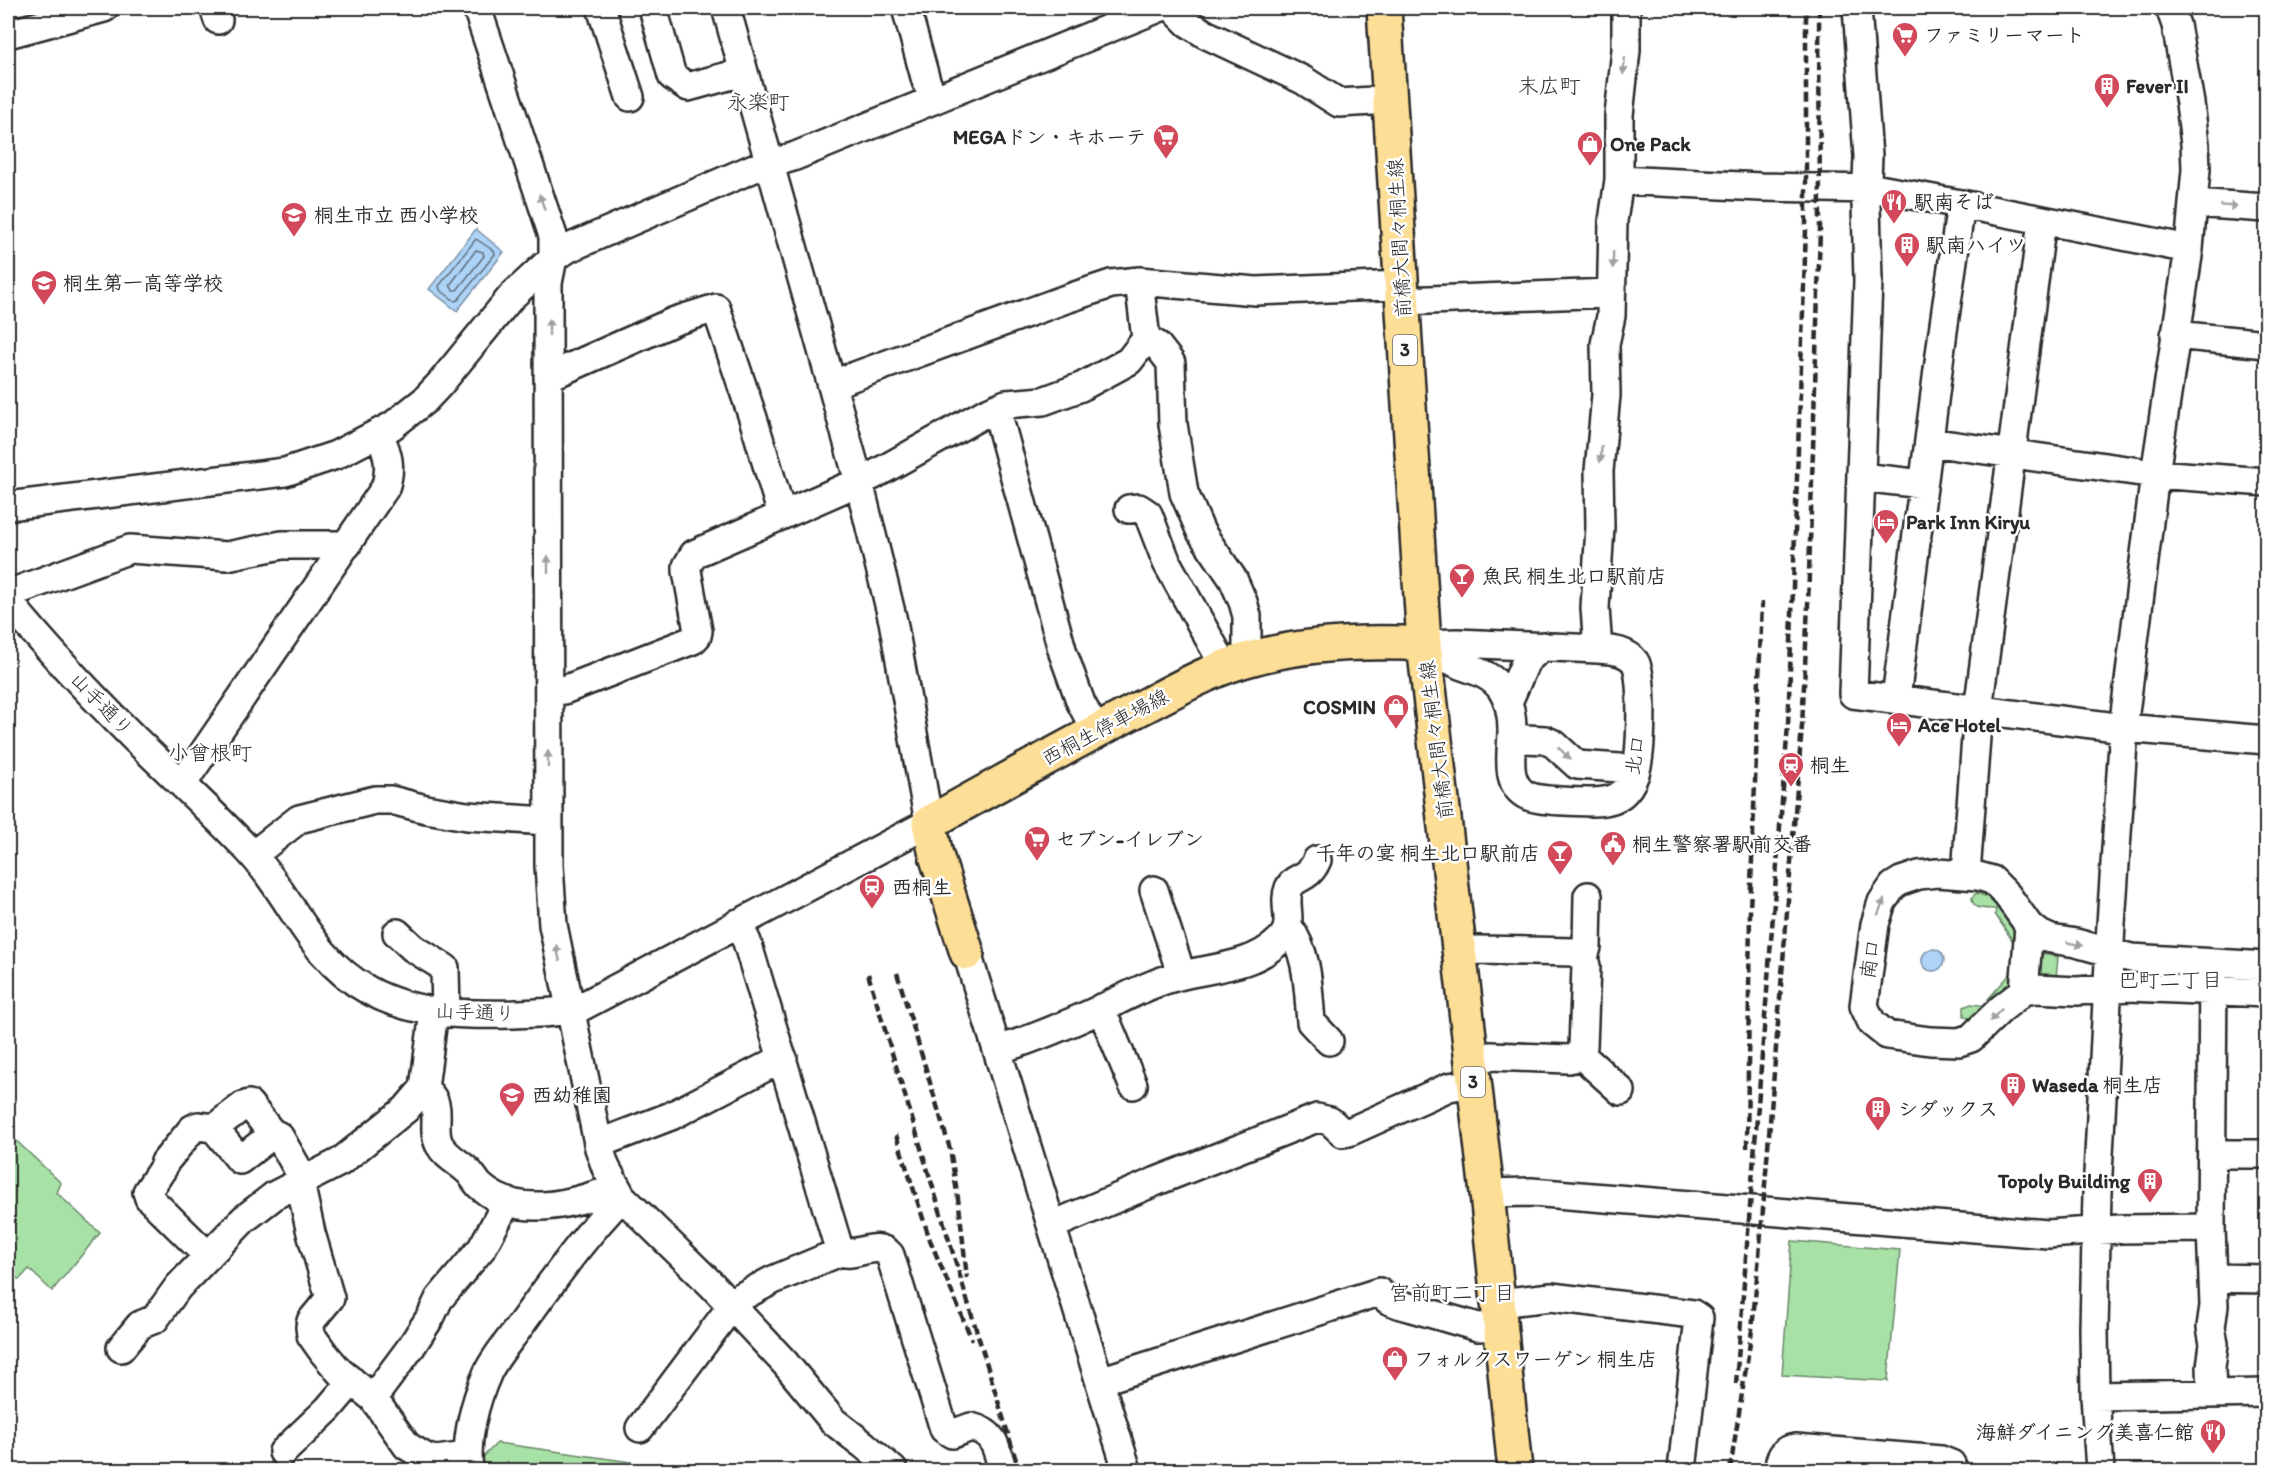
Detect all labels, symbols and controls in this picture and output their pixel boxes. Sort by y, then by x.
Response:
supermarket icon: ファミリーマート [1890,20,1920,58]
place label: ファミリーマート [1924,23,2085,47]
one-way arrow [1619,56,1629,75]
building icon: Fever II [2092,71,2122,109]
district label: 末広町 [1518,73,1581,98]
place label: Fever II [2126,74,2189,98]
district label: 永楽町 [727,89,790,114]
supermarket icon: MEGAドン・キホーテ [1151,122,1181,160]
place label: MEGAドン・キホーテ [953,125,1146,149]
shop icon: One Pack [1575,129,1605,167]
place label: One Pack [1610,132,1691,156]
street label: 前橋大間々桐生線 [1383,157,1415,319]
restaurant icon: 駅南そば [1879,187,1909,225]
place label: 駅南そば [1914,190,1994,214]
one-way arrow [537,193,547,211]
school or university icon: 桐生市立 西小学校 [279,200,309,238]
one-way arrow [2220,201,2239,210]
place label: 桐生市立 西小学校 [314,203,479,227]
building icon: 駅南ハイツ [1892,230,1922,268]
place label: 駅南ハイツ [1926,233,2026,257]
one-way arrow [1608,251,1617,270]
school or university icon: 桐生第一高等学校 [29,268,59,306]
place label: 桐生第一高等学校 [63,271,223,295]
one-way arrow [544,317,554,336]
road number: 3 [1393,335,1417,365]
one-way arrow [1596,445,1606,464]
hotel icon: Park Inn Kiryu [1871,507,1901,545]
place label: Park Inn Kiryu [1906,510,2030,535]
one-way arrow [543,554,553,573]
bar icon: 魚民 桐生北口駅前店 [1447,561,1477,599]
place label: 魚民 桐生北口駅前店 [1482,564,1667,588]
street label: 前橋大間々桐生線 [1414,659,1458,821]
street label: 山手通り [66,667,138,741]
street label: 西桐生停車場線 [1038,684,1172,770]
shop icon: COSMIN [1381,692,1411,730]
place label: COSMIN [1303,695,1376,719]
hotel icon: Ace Hotel [1884,710,1914,748]
place label: Ace Hotel [1917,713,2001,737]
street label: 北口 [1620,733,1650,777]
district label: 小曾根町 [168,740,252,765]
one-way arrow [1556,746,1571,760]
one-way arrow [543,749,553,768]
station icon: 桐生 [1776,750,1806,788]
place label: 桐生 [1810,753,1850,777]
supermarket icon: セブン-イレブン [1022,824,1052,862]
place label: セブン-イレブン [1056,827,1204,851]
public building icon: 桐生警察署駅前交番 [1598,829,1628,867]
place label: 桐生警察署駅前交番 [1632,832,1812,856]
bar icon: 千年の宴 桐生北口駅前店 [1545,838,1575,876]
place label: 千年の宴 桐生北口駅前店 [1316,841,1540,865]
station icon: 西桐生 [857,872,887,910]
place label: 西桐生 [892,875,952,899]
one-way arrow [1876,898,1886,916]
street label: 南口 [1855,937,1885,981]
one-way arrow [2066,940,2085,949]
one-way arrow [553,943,562,962]
district label: 巴町二丁目 [2118,967,2223,992]
street label: 山手通り [435,999,515,1025]
one-way arrow [1989,1008,2003,1022]
road number: 3 [1461,1067,1485,1097]
building icon: Waseda 桐生店 [1998,1070,2028,1108]
place label: Waseda 桐生店 [2032,1073,2163,1097]
school or university icon: 西幼稚園 [497,1080,527,1118]
place label: 西幼稚園 [532,1083,612,1107]
building icon: シダックス [1863,1094,1893,1132]
place label: シダックス [1898,1097,1998,1121]
building icon: Topoly Building [2135,1166,2165,1204]
place label: Topoly Building [1997,1169,2131,1194]
district label: 宮前町二丁目 [1389,1280,1515,1305]
shop icon: フォルクスワーゲン 桐生店 [1380,1344,1410,1382]
place label: フォルクスワーゲン 桐生店 [1414,1347,1657,1371]
restaurant icon: 海鮮ダイニング美喜仁館 [2198,1417,2228,1455]
place label: 海鮮ダイニング美喜仁館 [1976,1420,2194,1444]

